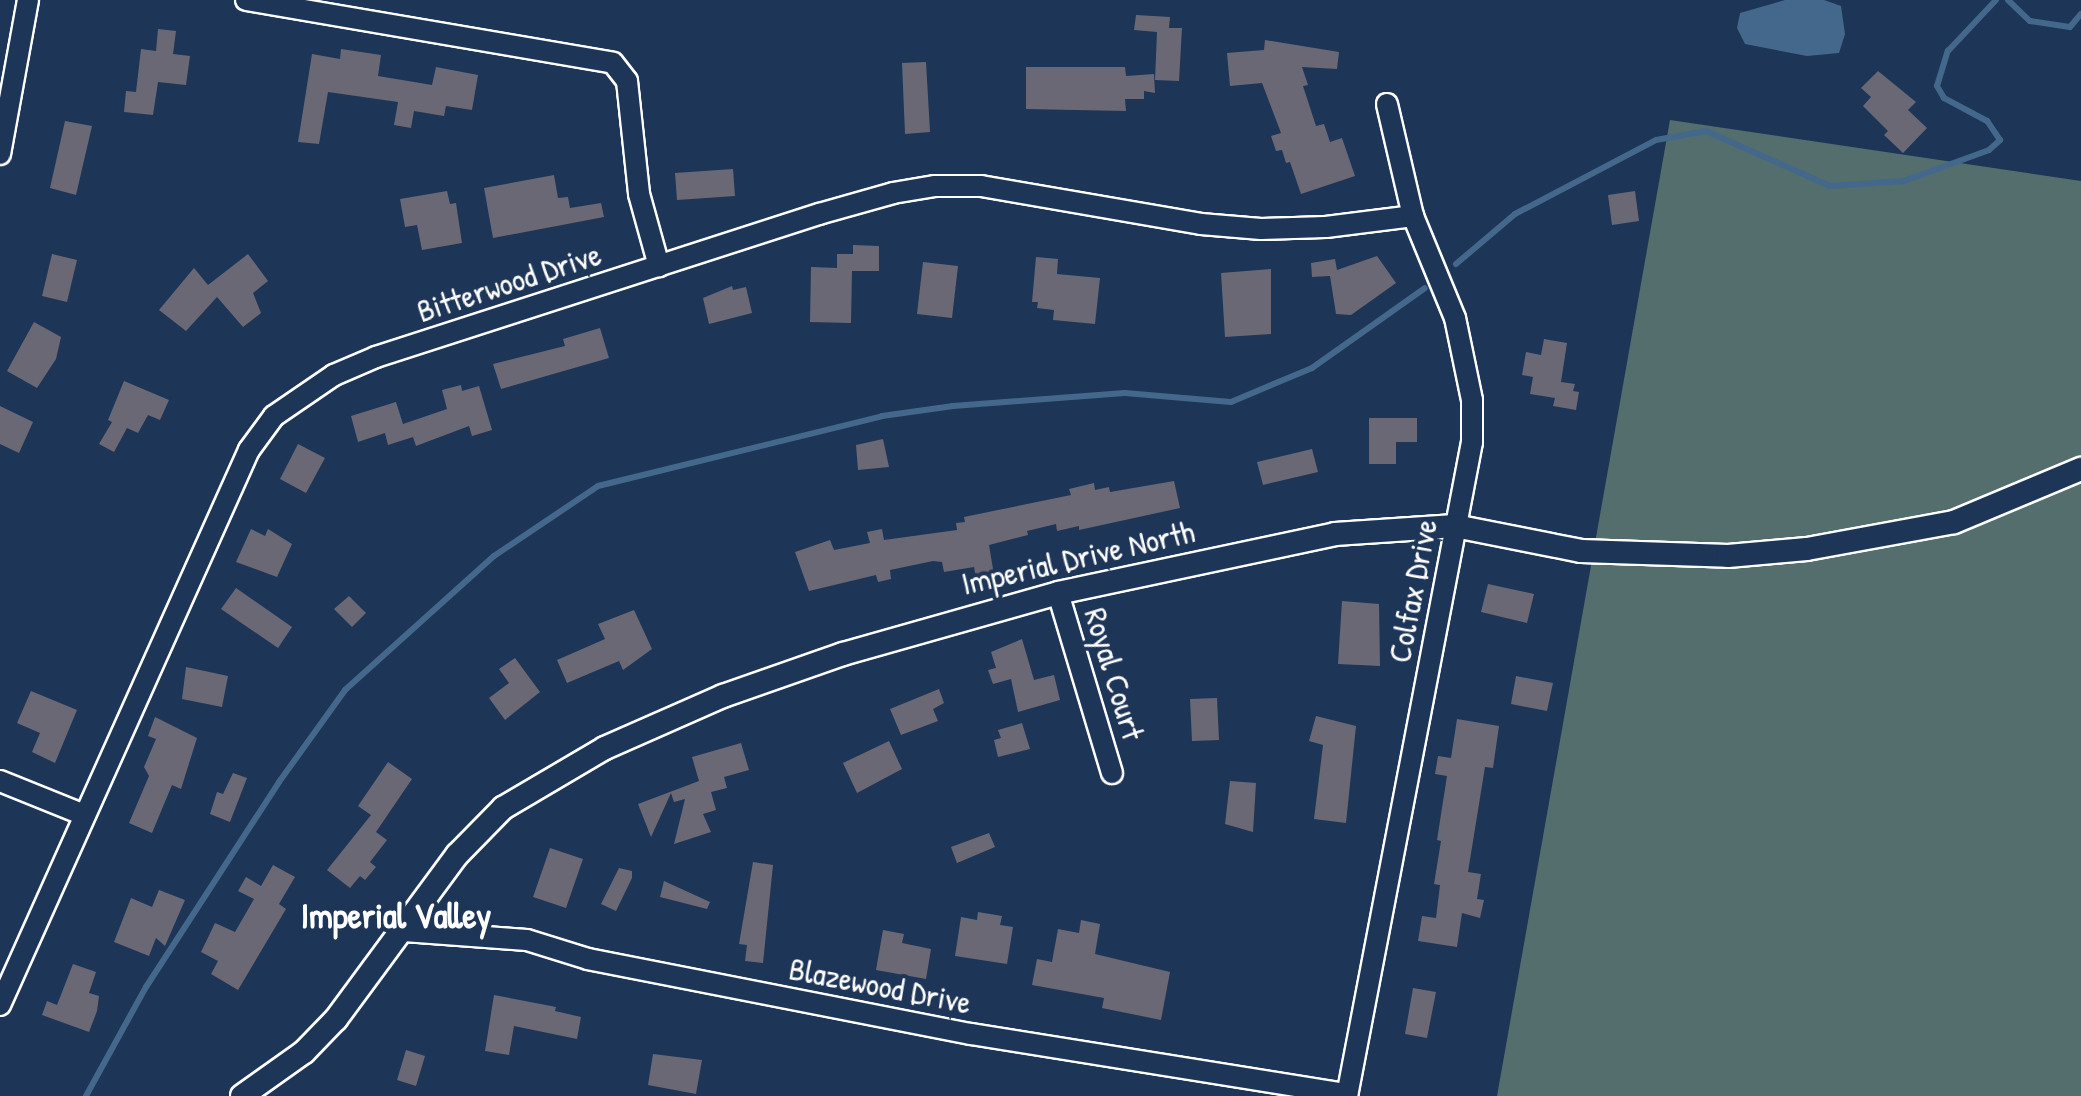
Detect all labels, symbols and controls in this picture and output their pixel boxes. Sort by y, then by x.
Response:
street label: Bitterwood Drive [412,235,606,331]
street label: Imperial Drive North [958,513,1198,603]
street label: Colfax Drive [1380,516,1446,666]
street label: Royal Court [1076,603,1152,745]
district label: Imperial Valley [301,895,491,937]
street label: Blazewood Drive [786,950,974,1022]

